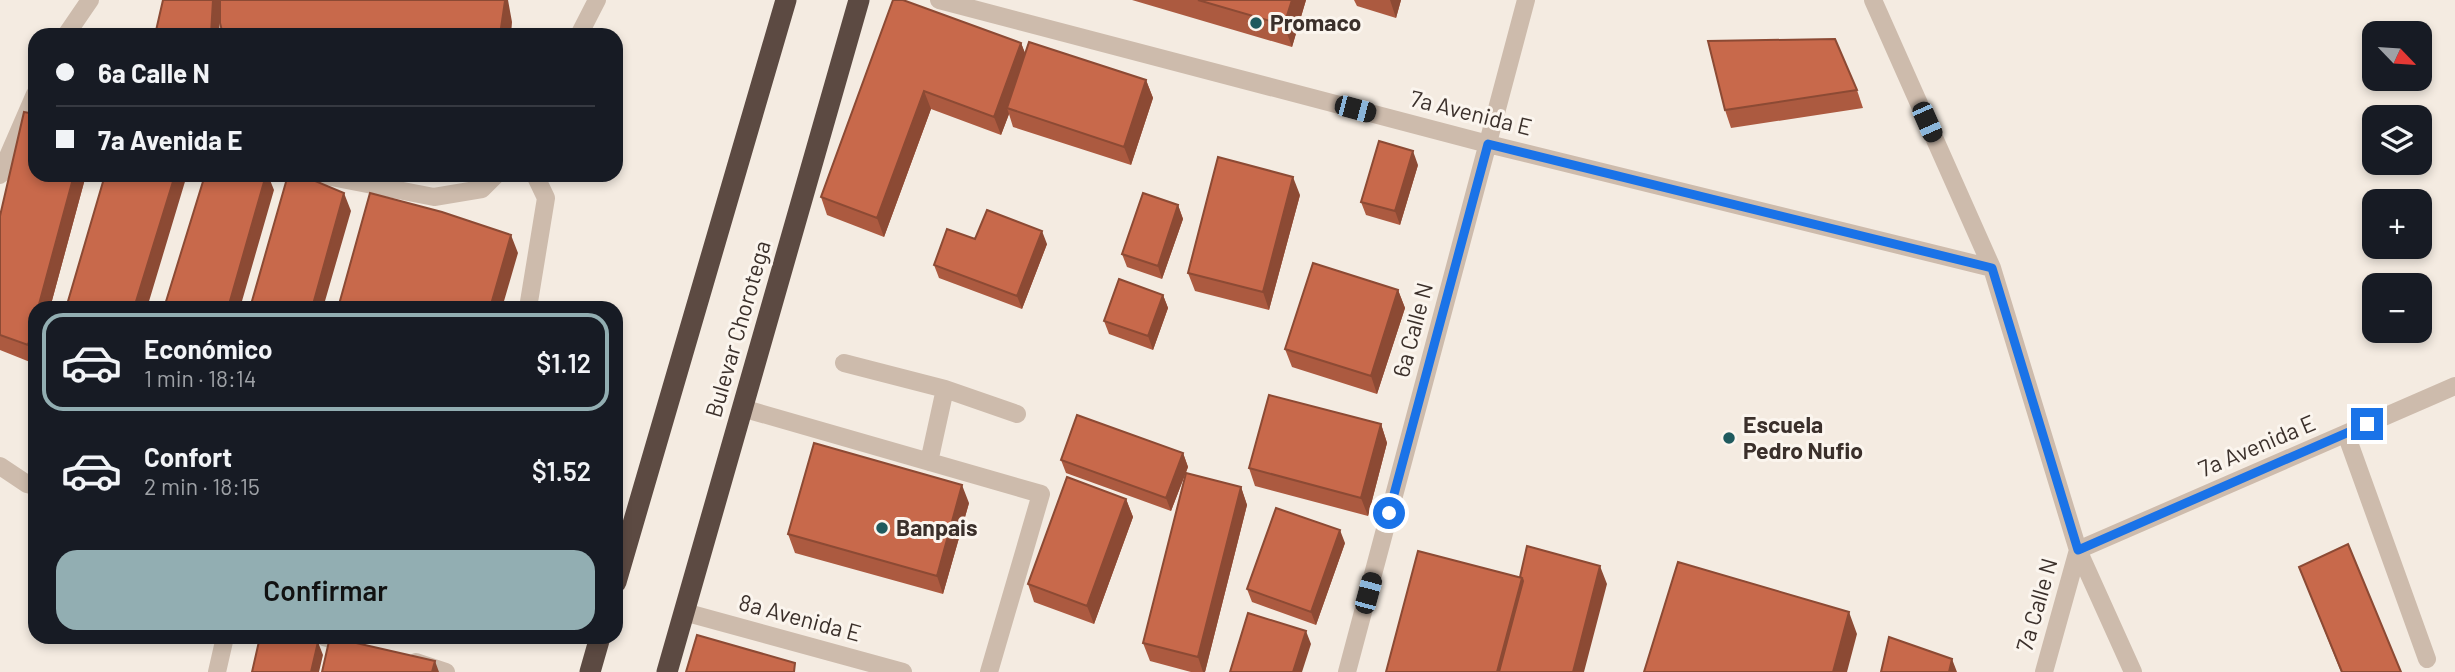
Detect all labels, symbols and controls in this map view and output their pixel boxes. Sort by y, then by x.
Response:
place label: Promaco [1270,8,1361,36]
marker: Promaco [1248,15,1264,31]
north arrow [2362,21,2432,91]
map controls [2362,21,2432,343]
text: 6a Calle N [98,57,210,88]
street label: 7a Avenida E [1407,83,1535,141]
car [1332,93,1379,125]
car [1909,99,1946,145]
button: layers [2362,105,2432,175]
text: 7a Avenida E [98,124,242,155]
button: + [2362,189,2432,259]
street label: Bulevar Chorotega [698,237,776,420]
button: − [2362,273,2432,343]
street label: 6a Calle N [1386,279,1438,380]
icon: car [60,331,123,394]
text: Económico [144,333,273,364]
text: $1.12 [536,347,591,378]
text: 1 min · 18:14 [144,364,257,392]
street label: 7a Avenida E [2194,408,2319,482]
route end [2351,408,2383,440]
place label: Escuela Pedro Nufio [1743,410,1863,464]
marker: Escuela Pedro Nufio [1721,430,1737,446]
icon: car [60,439,123,502]
text: Confort [144,441,232,472]
text: $1.52 [532,455,591,486]
text: 2 min · 18:15 [144,472,260,500]
route start [1373,497,1405,529]
place label: Banpais [896,513,978,541]
marker: Banpais [874,520,890,536]
button: Confirmar [56,550,595,630]
street label: 7a Calle N [2009,555,2063,655]
car [1353,570,1384,616]
street label: 8a Avenida E [736,587,865,647]

